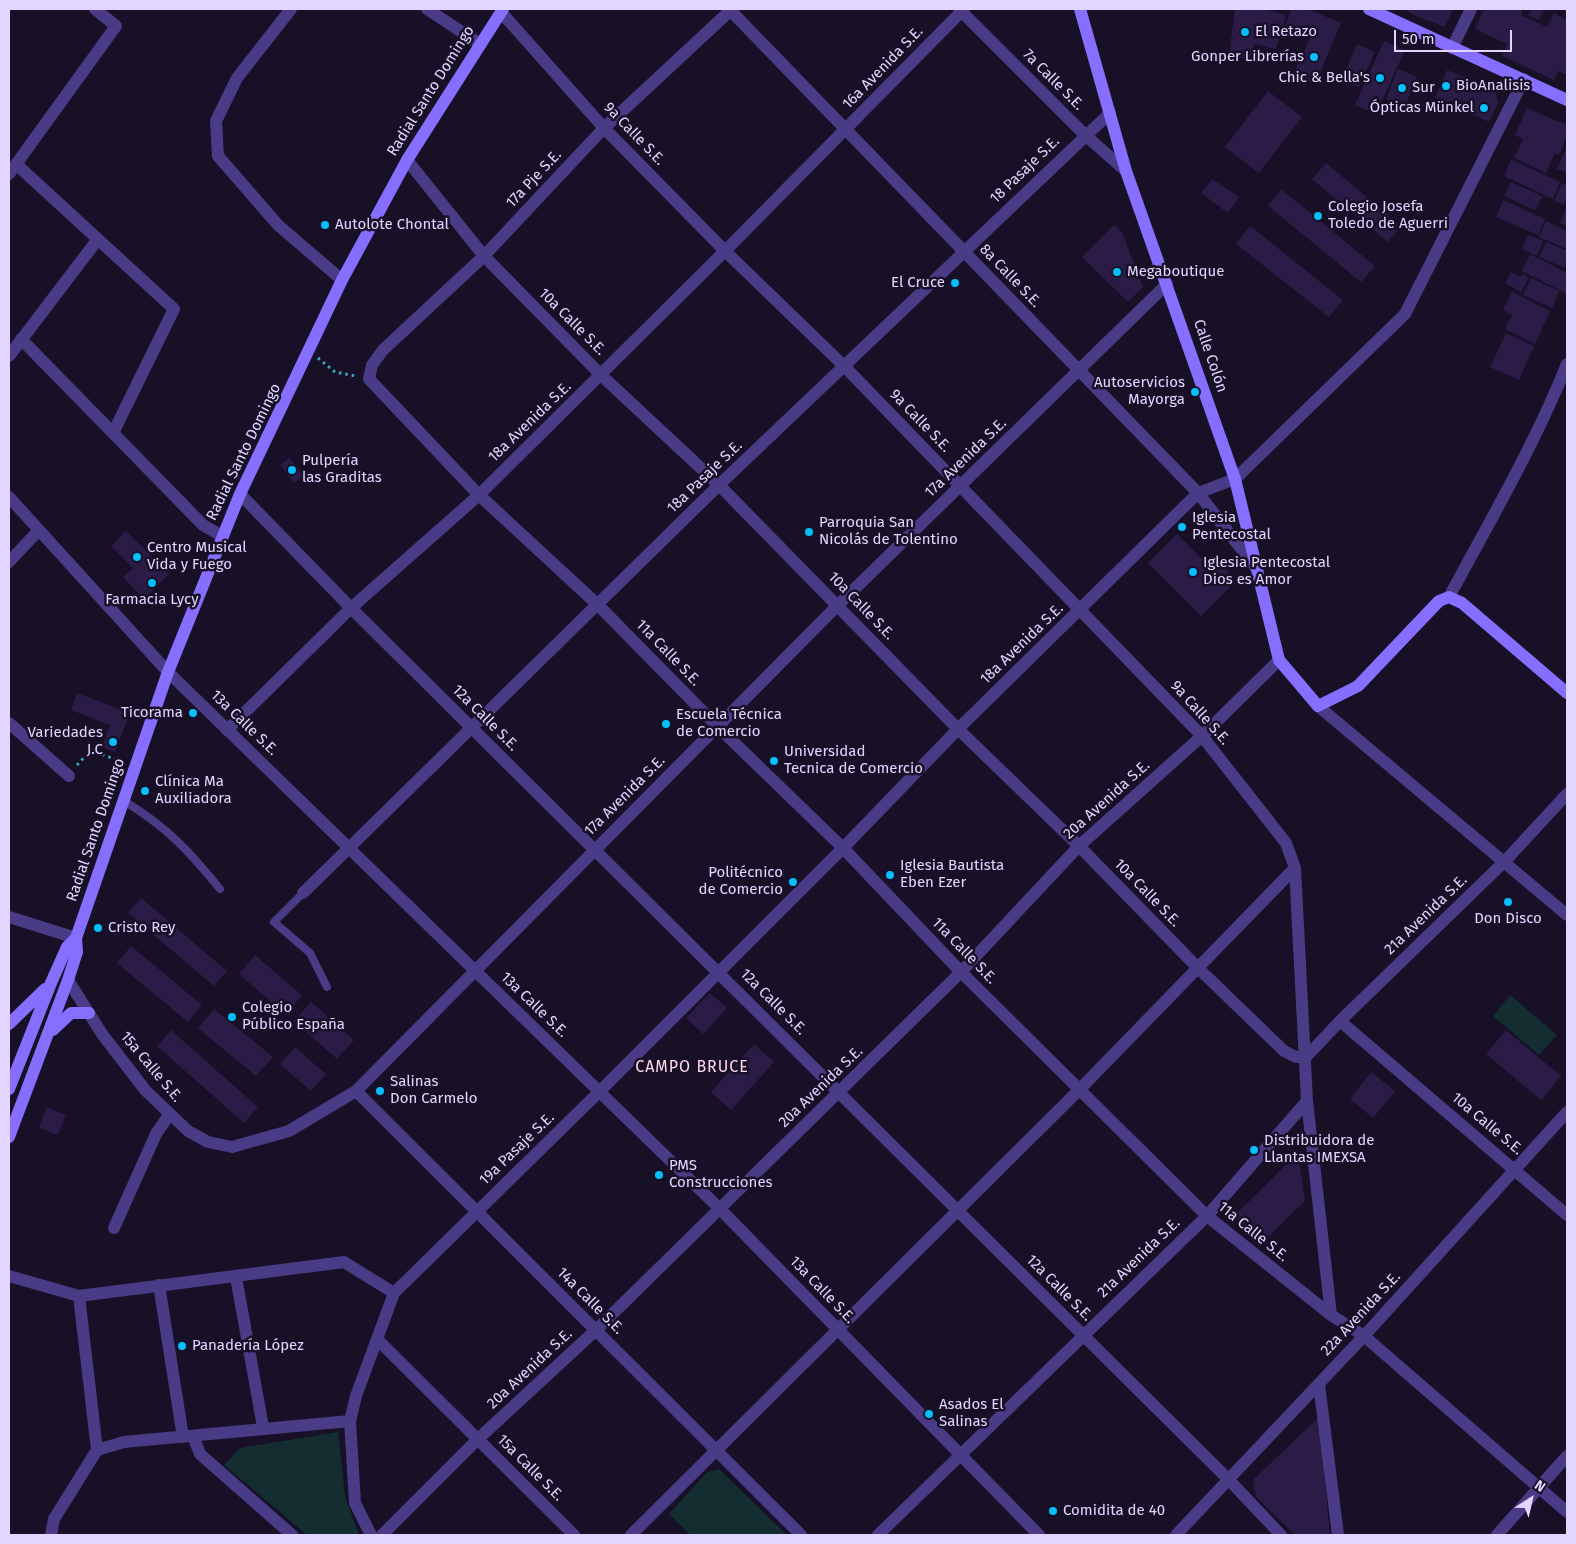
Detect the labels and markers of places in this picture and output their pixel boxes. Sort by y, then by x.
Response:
place label: El Retazo [1255,23,1317,41]
marker: El Retazo [1239,26,1251,38]
place label: Gonper Librerías [1191,48,1304,66]
marker: Gonper Librerías [1308,51,1320,63]
place label: Chic & Bella's [1279,69,1370,87]
marker: Chic & Bella's [1374,72,1386,84]
place label: BioAnalisis [1456,77,1530,95]
place label: Sur [1412,79,1435,97]
marker: BioAnalisis [1440,80,1452,92]
marker: Sur [1396,82,1408,94]
place label: Ópticas Münkel [1370,99,1474,117]
marker: Ópticas Münkel [1478,102,1490,114]
place label: Colegio Josefa Toledo de Aguerri [1328,198,1448,233]
marker: Colegio Josefa Toledo de Aguerri [1312,210,1324,222]
place label: Autolote Chontal [335,216,449,234]
marker: Autolote Chontal [319,219,331,231]
place label: Megaboutique [1127,263,1224,281]
marker: Megaboutique [1111,266,1123,278]
place label: El Cruce [891,274,945,292]
marker: El Cruce [949,277,961,289]
place label: Autoservicios Mayorga [1094,374,1185,409]
marker: Autoservicios Mayorga [1189,386,1201,398]
place label: Pulpería las Graditas [302,452,382,487]
marker: Pulpería las Graditas [286,464,298,476]
place label: Iglesia Pentecostal [1192,509,1271,544]
place label: Parroquia San Nicolás de Tolentino [819,514,958,549]
marker: Iglesia Pentecostal [1176,521,1188,533]
marker: Parroquia San Nicolás de Tolentino [803,526,815,538]
place label: Centro Musical Vida y Fuego [147,539,247,574]
marker: Centro Musical Vida y Fuego [131,551,143,563]
place label: Iglesia Pentecostal Dios es Amor [1203,554,1330,589]
marker: Iglesia Pentecostal Dios es Amor [1187,566,1199,578]
marker: Farmacia Lycy [146,577,158,589]
place label: Farmacia Lycy [105,591,199,609]
place label: Ticorama [121,704,183,722]
place label: Escuela Técnica de Comercio [676,706,782,741]
marker: Ticorama [187,707,199,719]
marker: Escuela Técnica de Comercio [660,718,672,730]
place label: Variedades J.C [28,724,103,759]
marker: Variedades J.C [107,736,119,748]
place label: Universidad Tecnica de Comercio [784,743,923,778]
marker: Universidad Tecnica de Comercio [768,755,780,767]
place label: Clínica Ma Auxiliadora [155,773,232,808]
marker: Clínica Ma Auxiliadora [139,785,151,797]
place label: Iglesia Bautista Eben Ezer [900,857,1004,892]
place label: Politécnico de Comercio [698,864,783,899]
marker: Iglesia Bautista Eben Ezer [884,869,896,881]
marker: Politécnico de Comercio [787,876,799,888]
marker: Don Disco [1502,896,1514,908]
place label: Don Disco [1474,910,1542,928]
place label: Cristo Rey [108,919,175,937]
marker: Cristo Rey [92,922,104,934]
place label: Colegio Público España [242,999,345,1034]
marker: Colegio Público España [226,1011,238,1023]
place label: Salinas Don Carmelo [390,1073,477,1108]
marker: Salinas Don Carmelo [374,1085,386,1097]
place label: Distribuidora de Llantas IMEXSA [1264,1132,1374,1167]
marker: Distribuidora de Llantas IMEXSA [1248,1144,1260,1156]
place label: PMS Construcciones [669,1157,773,1192]
marker: PMS Construcciones [653,1169,665,1181]
place label: Panadería López [192,1337,304,1355]
marker: Panadería López [176,1340,188,1352]
place label: Asados El Salinas [939,1396,1004,1431]
marker: Asados El Salinas [923,1408,935,1420]
place label: Comidita de 40 [1063,1502,1165,1520]
marker: Comidita de 40 [1047,1505,1059,1517]

